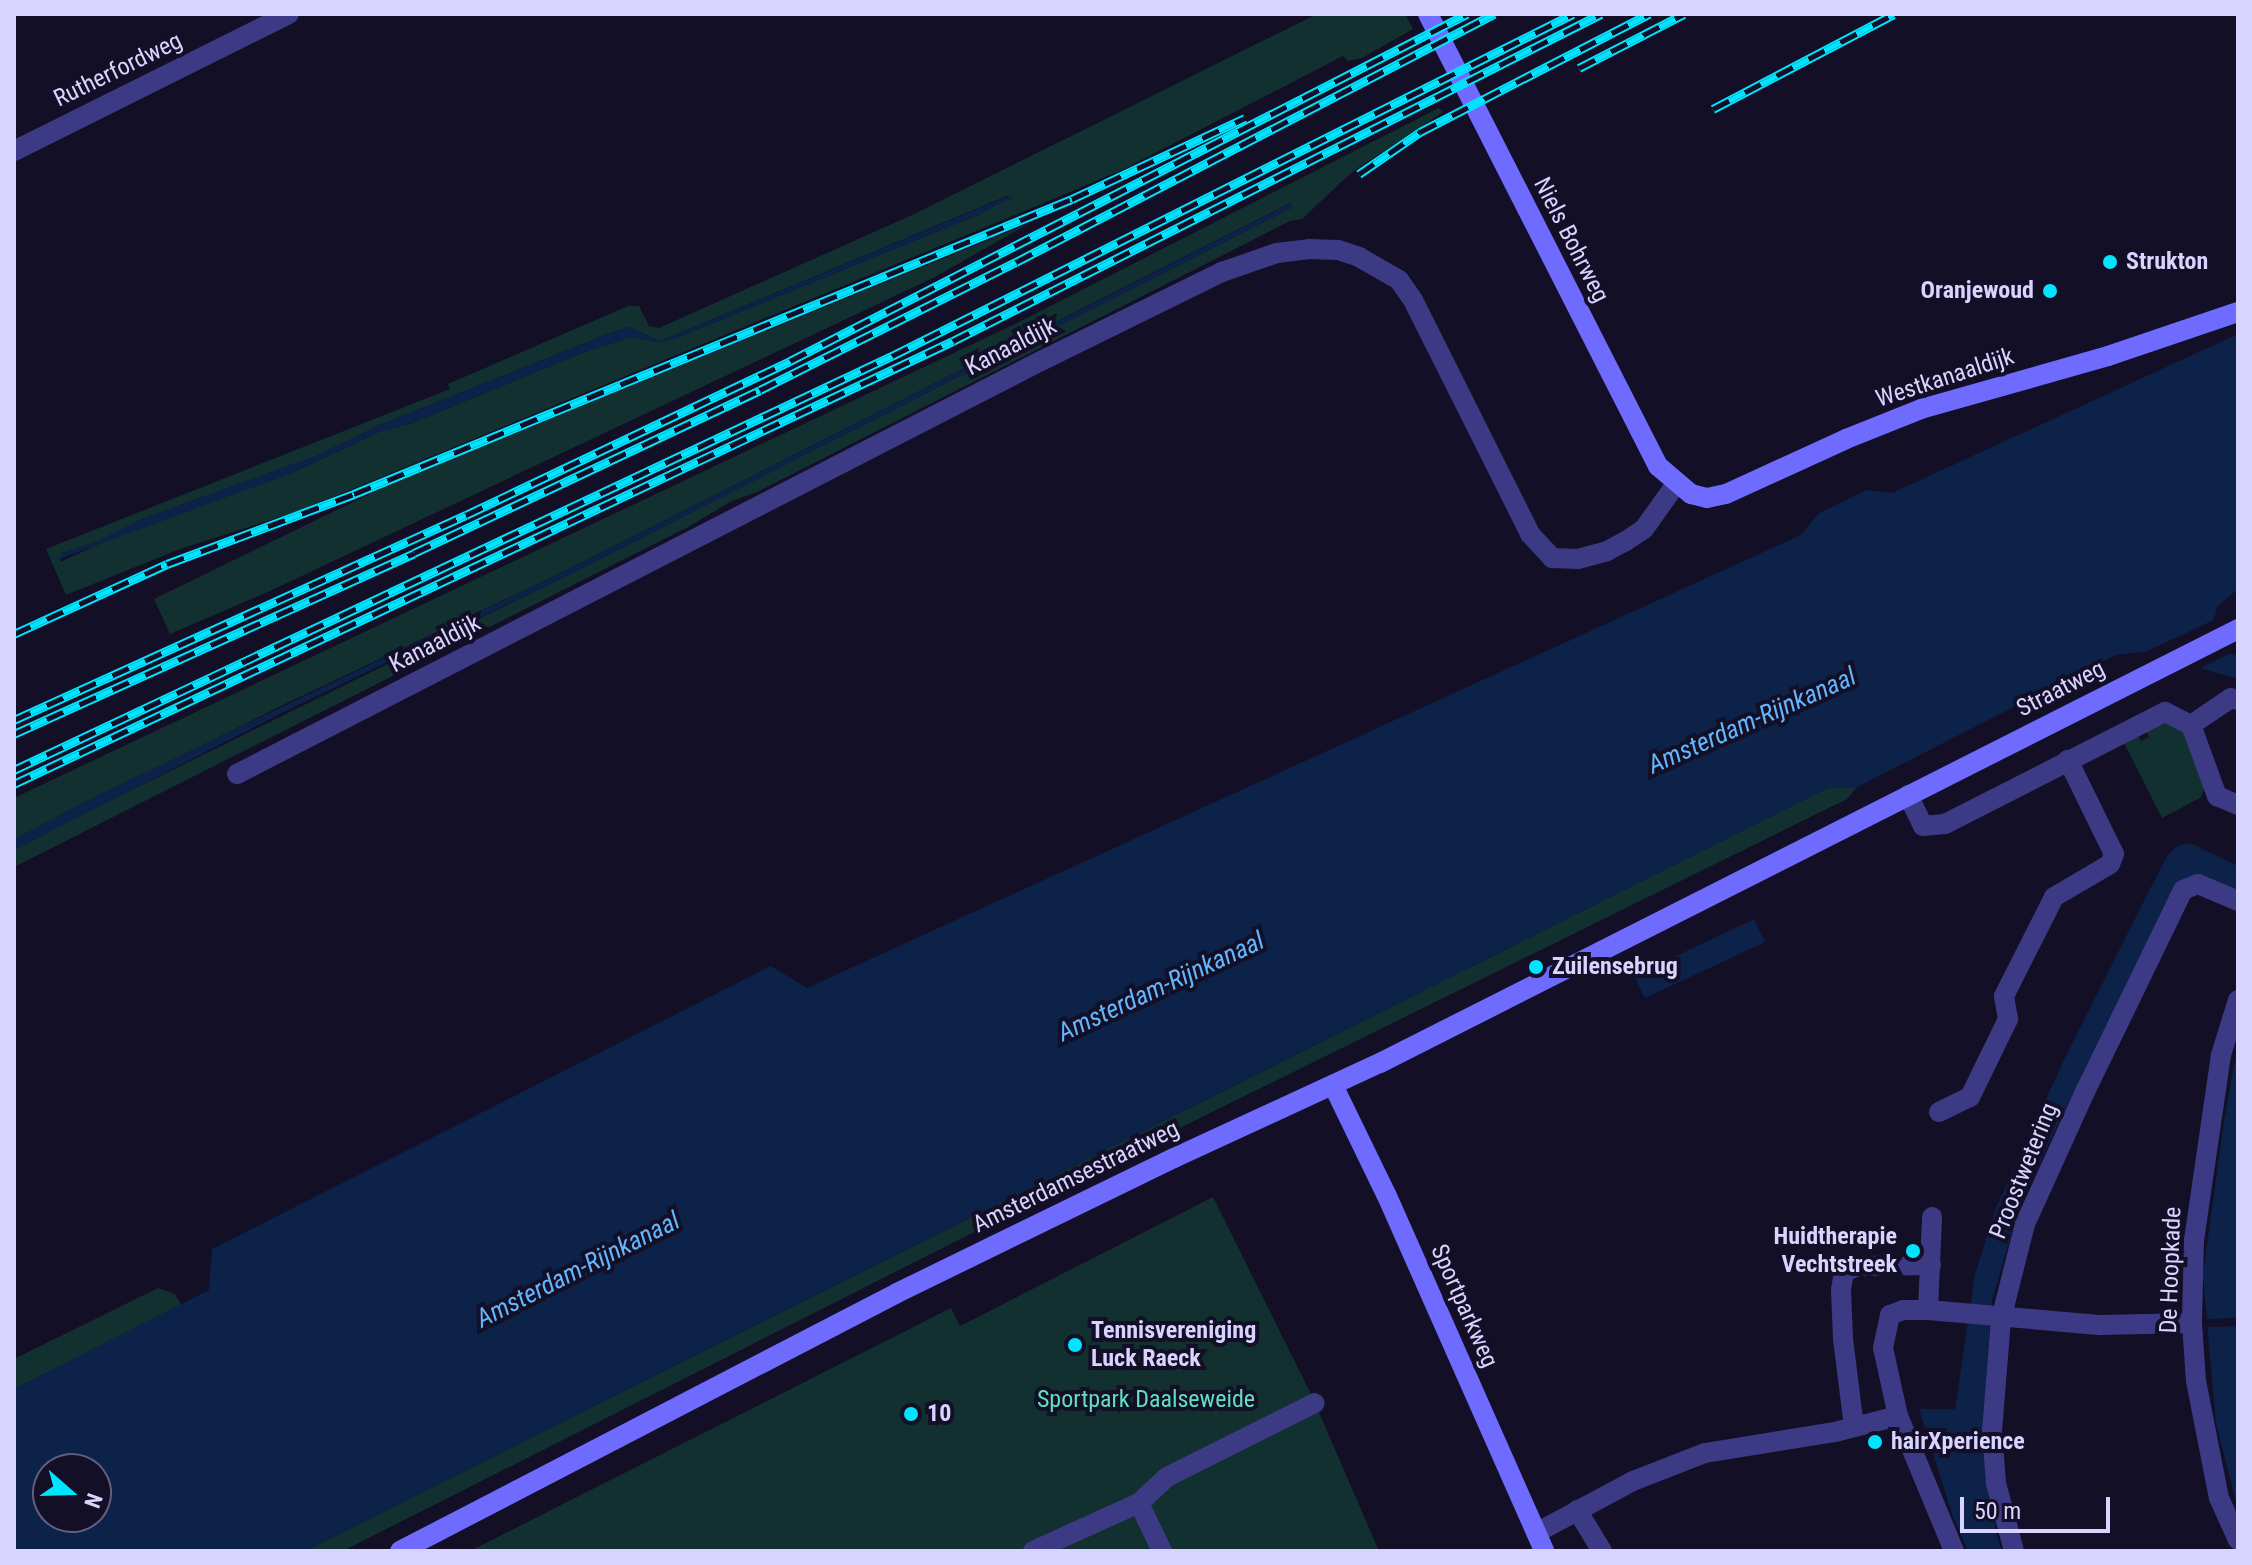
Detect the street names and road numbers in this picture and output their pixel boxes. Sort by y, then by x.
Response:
street label: Rutherfordweg [49,27,187,113]
street label: Niels Bohrweg [1527,173,1615,307]
street label: Kanaaldijk [961,312,1061,382]
street label: Westkanaaldijk [1872,342,2018,414]
street label: Kanaaldijk [385,609,485,679]
street label: Straatweg [2012,655,2110,723]
street label: Proostwetering [1984,1099,2064,1243]
street label: Amsterdamsestraatweg [968,1115,1184,1239]
street label: De Hoopkade [2154,1206,2188,1334]
street label: Sportparkweg [1424,1240,1504,1372]

